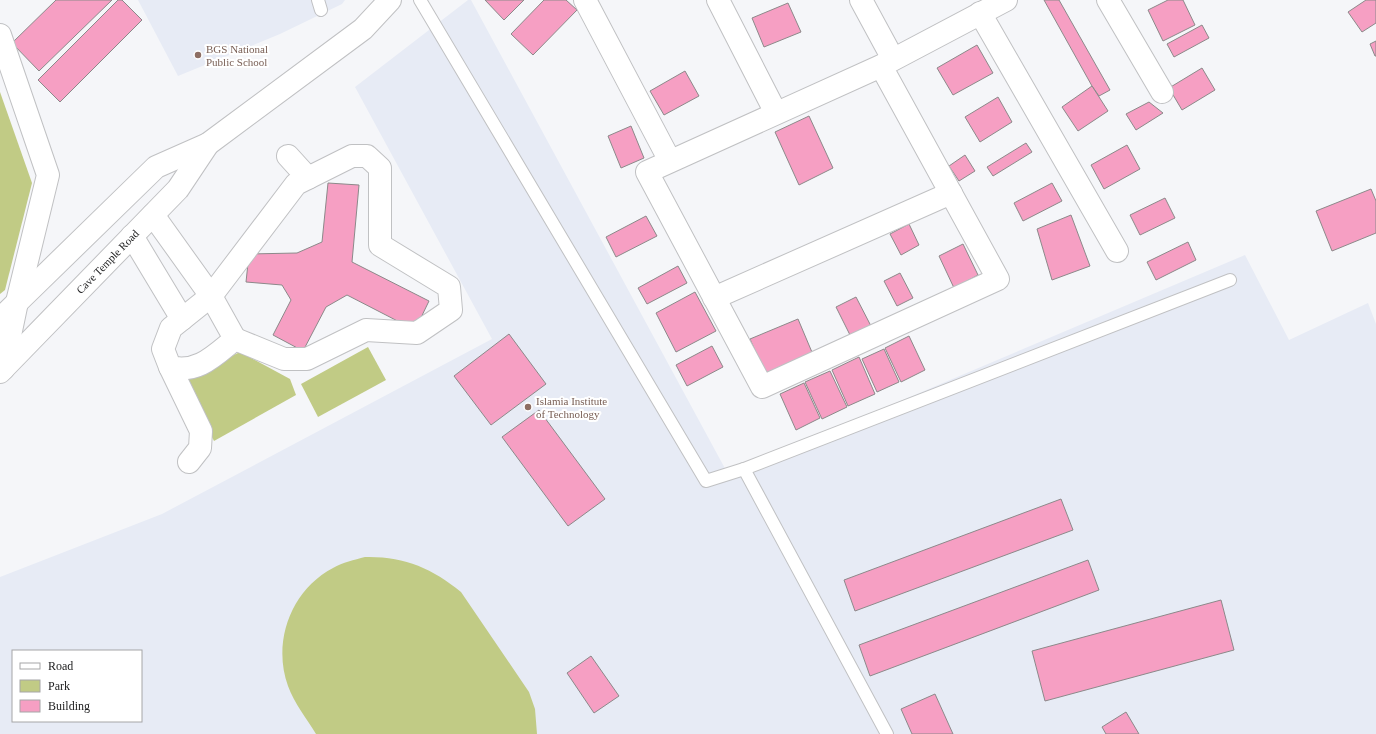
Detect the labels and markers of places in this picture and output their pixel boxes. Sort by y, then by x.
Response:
place label: BGS National Public School [206,43,268,68]
marker: BGS National Public School [193,50,203,60]
place label: Islamia Institute of Technology [536,395,607,420]
marker: Islamia Institute of Technology [523,402,533,412]

